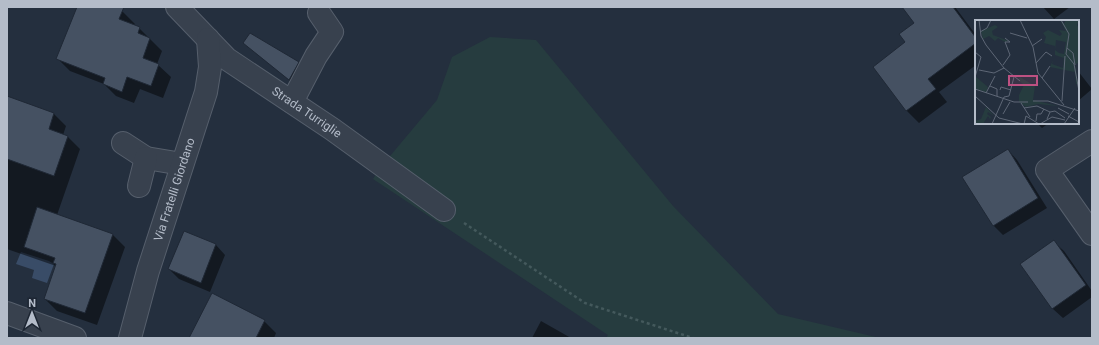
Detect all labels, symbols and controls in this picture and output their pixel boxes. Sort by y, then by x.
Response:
inset map [975,20,1079,124]
street label: Strada Turriglie [269,84,344,141]
street label: Via Fratelli Giordano [151,136,198,243]
north arrow [12,293,52,333]
text: N [28,297,36,310]

